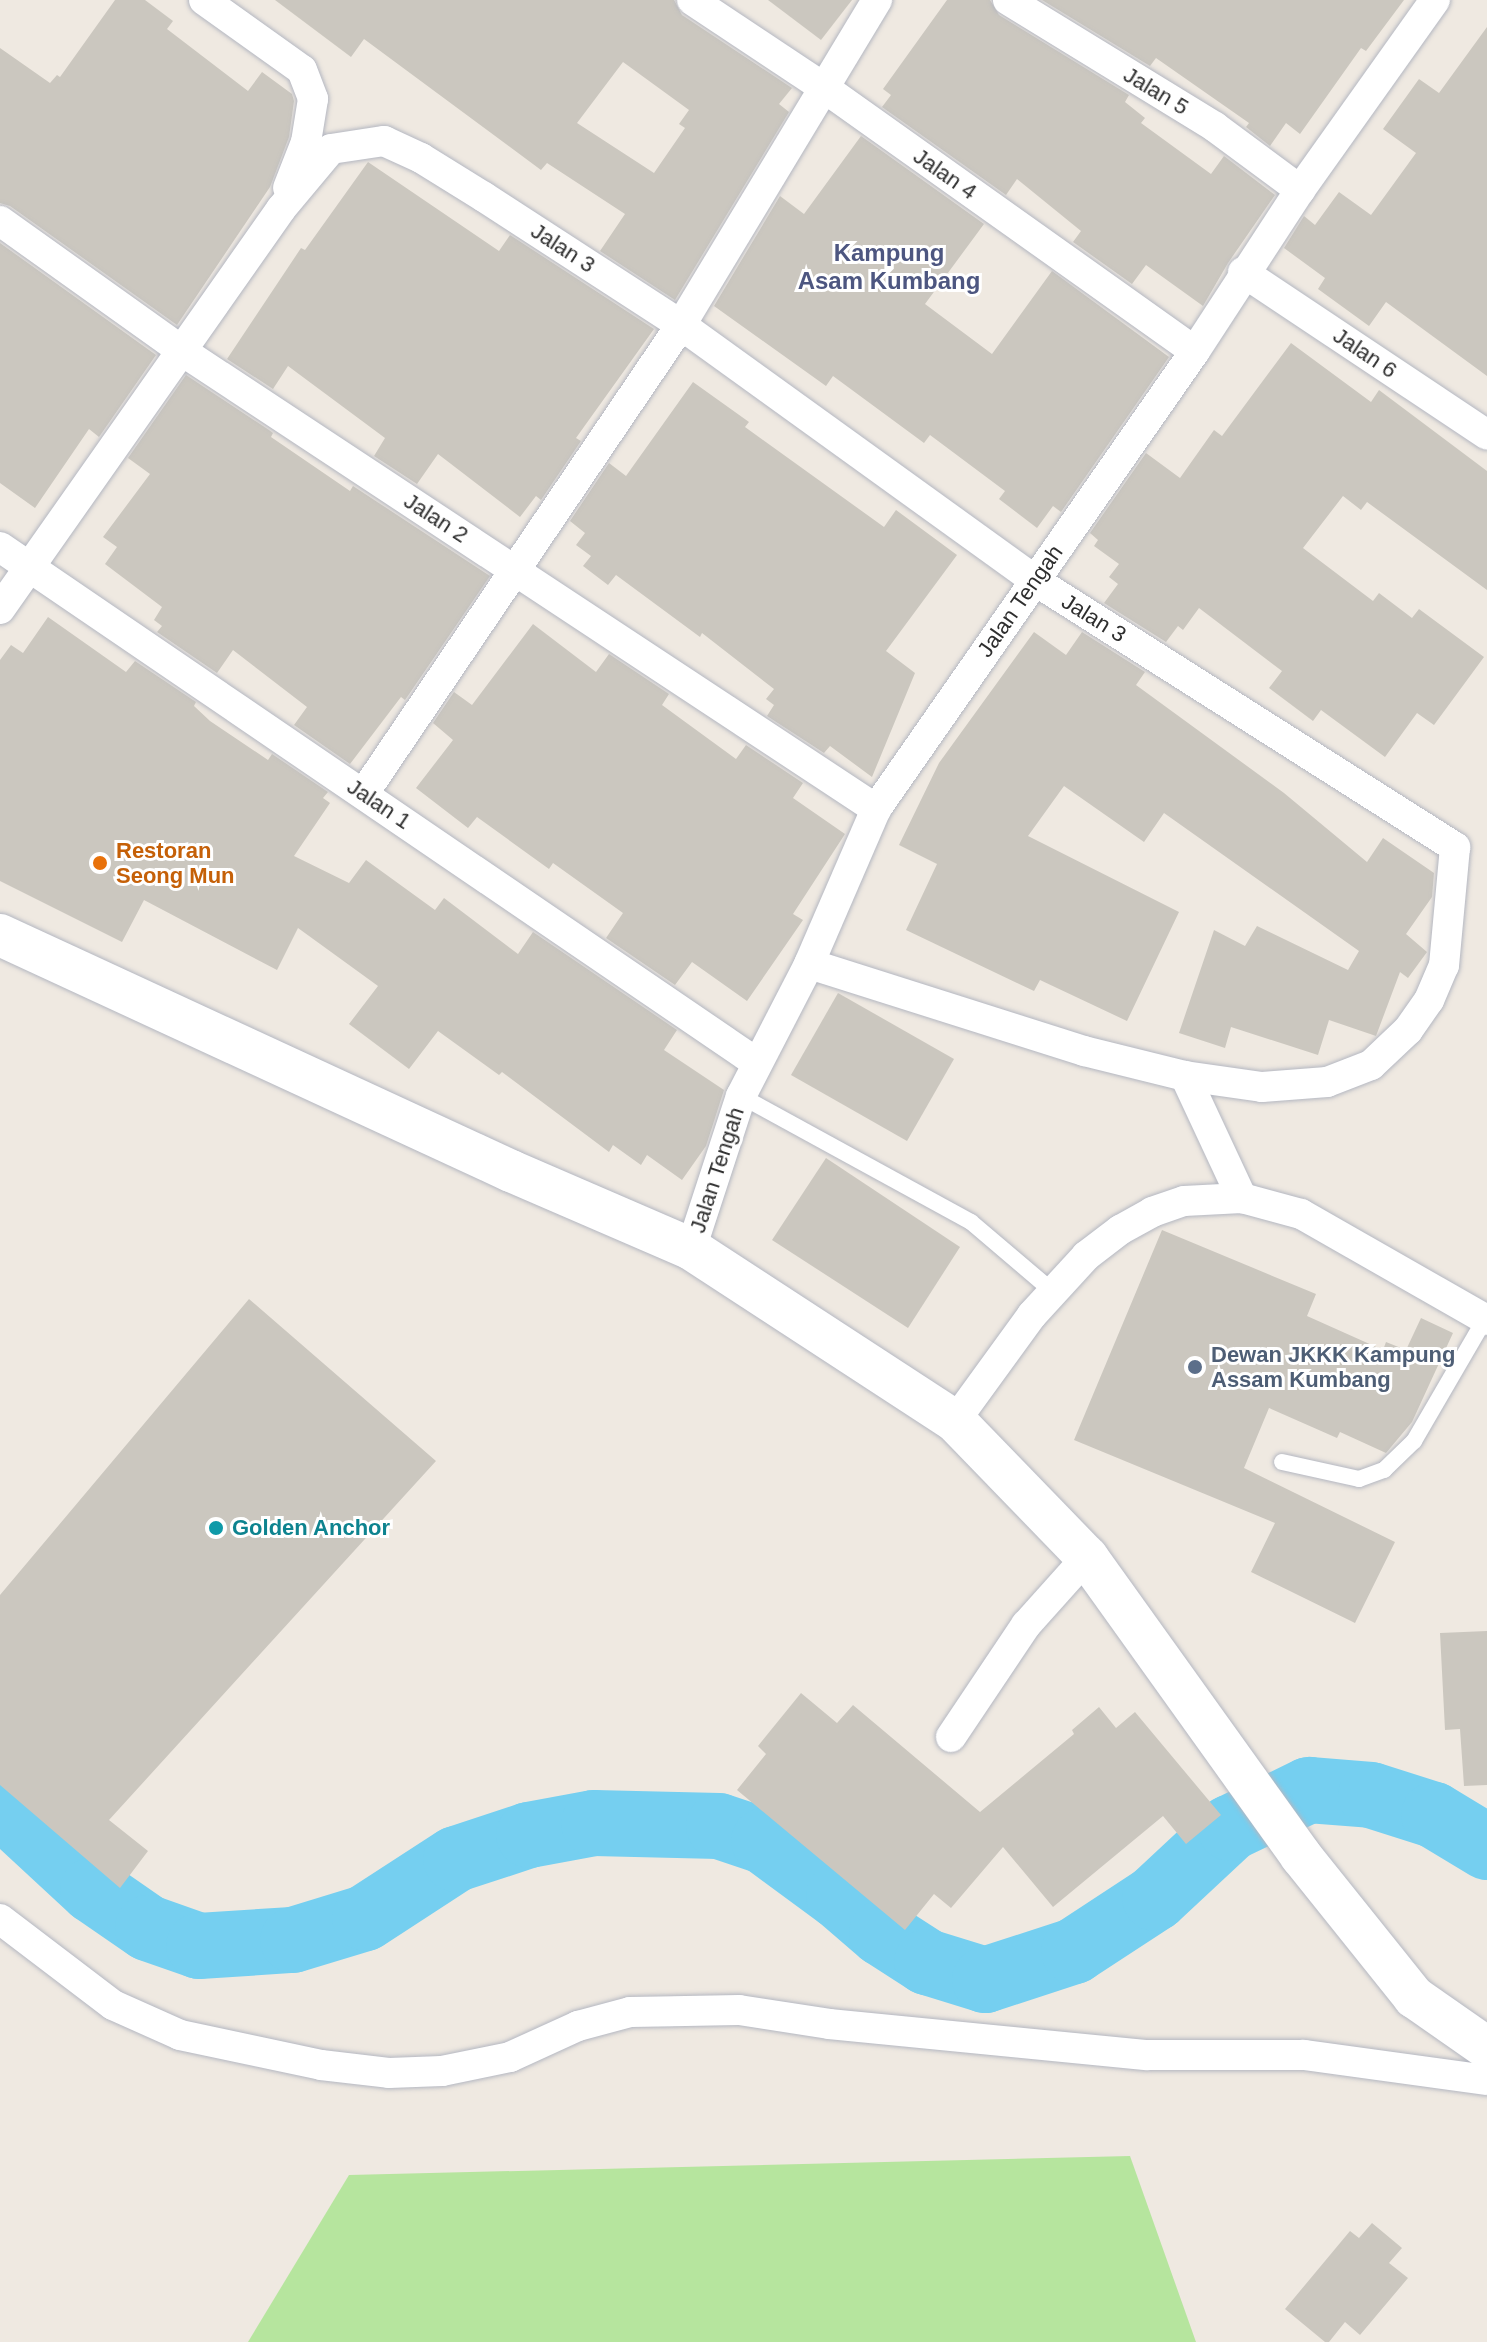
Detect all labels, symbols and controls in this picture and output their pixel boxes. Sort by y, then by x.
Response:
street label: Jalan 5 [1119,61,1193,121]
street label: Jalan 4 [908,143,982,205]
street label: Jalan 3 [526,218,600,278]
district label: Kampung Asam Kumbang [798,239,980,295]
street label: Jalan 6 [1328,322,1402,384]
street label: Jalan 2 [399,488,473,548]
street label: Jalan Tengah [972,540,1068,662]
street label: Jalan 3 [1057,588,1131,648]
street label: Jalan 1 [342,773,416,835]
place label: Restoran Seong Mun [116,837,235,888]
marker: Restoran Seong Mun [91,854,109,872]
street label: Jalan Tengah [684,1104,750,1236]
place label: Dewan JKKK Kampung Assam Kumbang [1211,1341,1455,1392]
marker: Dewan JKKK Kampung Assam Kumbang [1186,1358,1204,1376]
place label: Golden Anchor [232,1515,391,1541]
marker: Golden Anchor [207,1519,225,1537]

